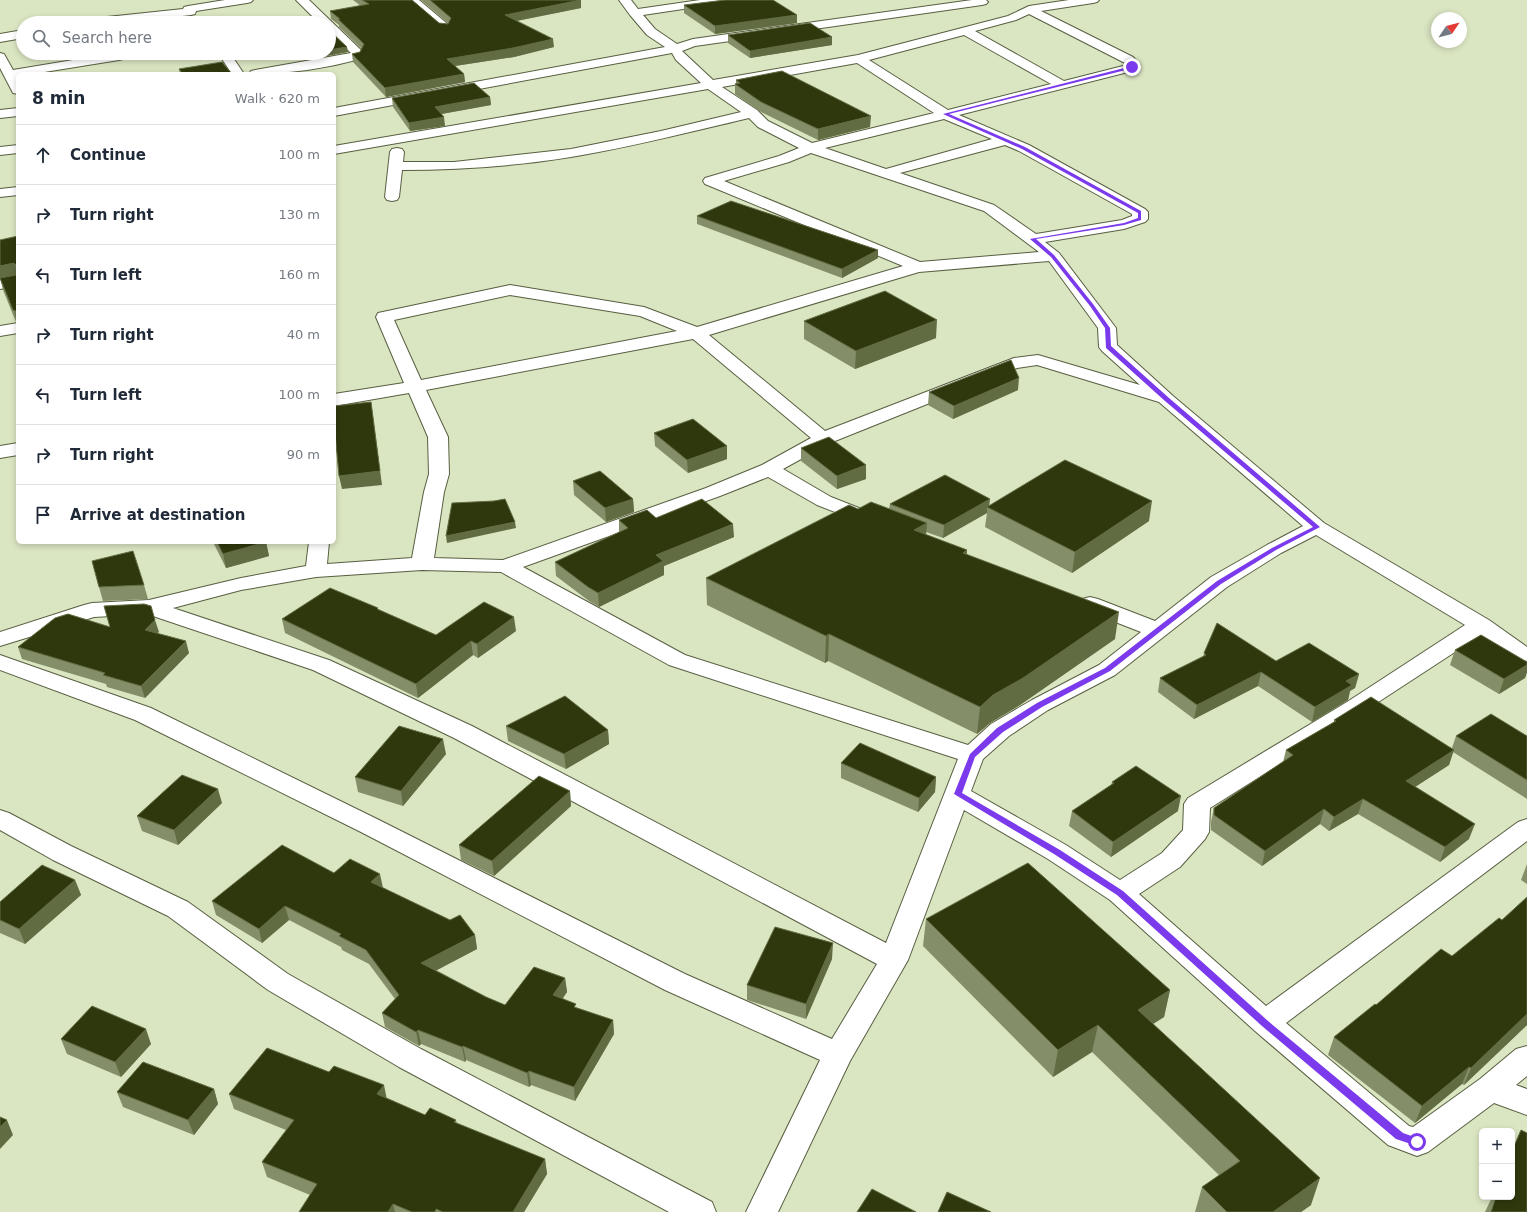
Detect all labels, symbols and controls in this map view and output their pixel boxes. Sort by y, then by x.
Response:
north arrow [1431,12,1467,48]
search box [16,16,336,60]
icon: search [30,27,52,49]
text: Search here [62,29,152,47]
route end [1123,58,1141,76]
text: 8 min [32,88,85,108]
text: Walk · 620 m [235,91,320,106]
icon: ahead [32,144,54,166]
text: Continue [70,146,146,164]
text: 100 m [278,147,320,162]
icon: right [32,204,54,226]
text: Turn right [70,206,154,224]
text: 130 m [278,207,320,222]
icon: left [32,264,54,286]
text: Turn left [70,266,142,284]
text: 160 m [278,267,320,282]
icon: right [32,324,54,346]
text: Turn right [70,326,154,344]
text: 40 m [287,327,320,342]
icon: left [32,384,54,406]
text: Turn left [70,386,142,404]
text: 100 m [278,387,320,402]
icon: right [32,444,54,466]
text: Turn right [70,446,154,464]
text: 90 m [287,447,320,462]
icon: arrive [32,504,54,526]
text: Arrive at destination [70,506,245,524]
map controls [1479,1128,1515,1200]
button: + [1479,1128,1515,1164]
route start [1408,1133,1426,1151]
button: − [1479,1164,1515,1200]

